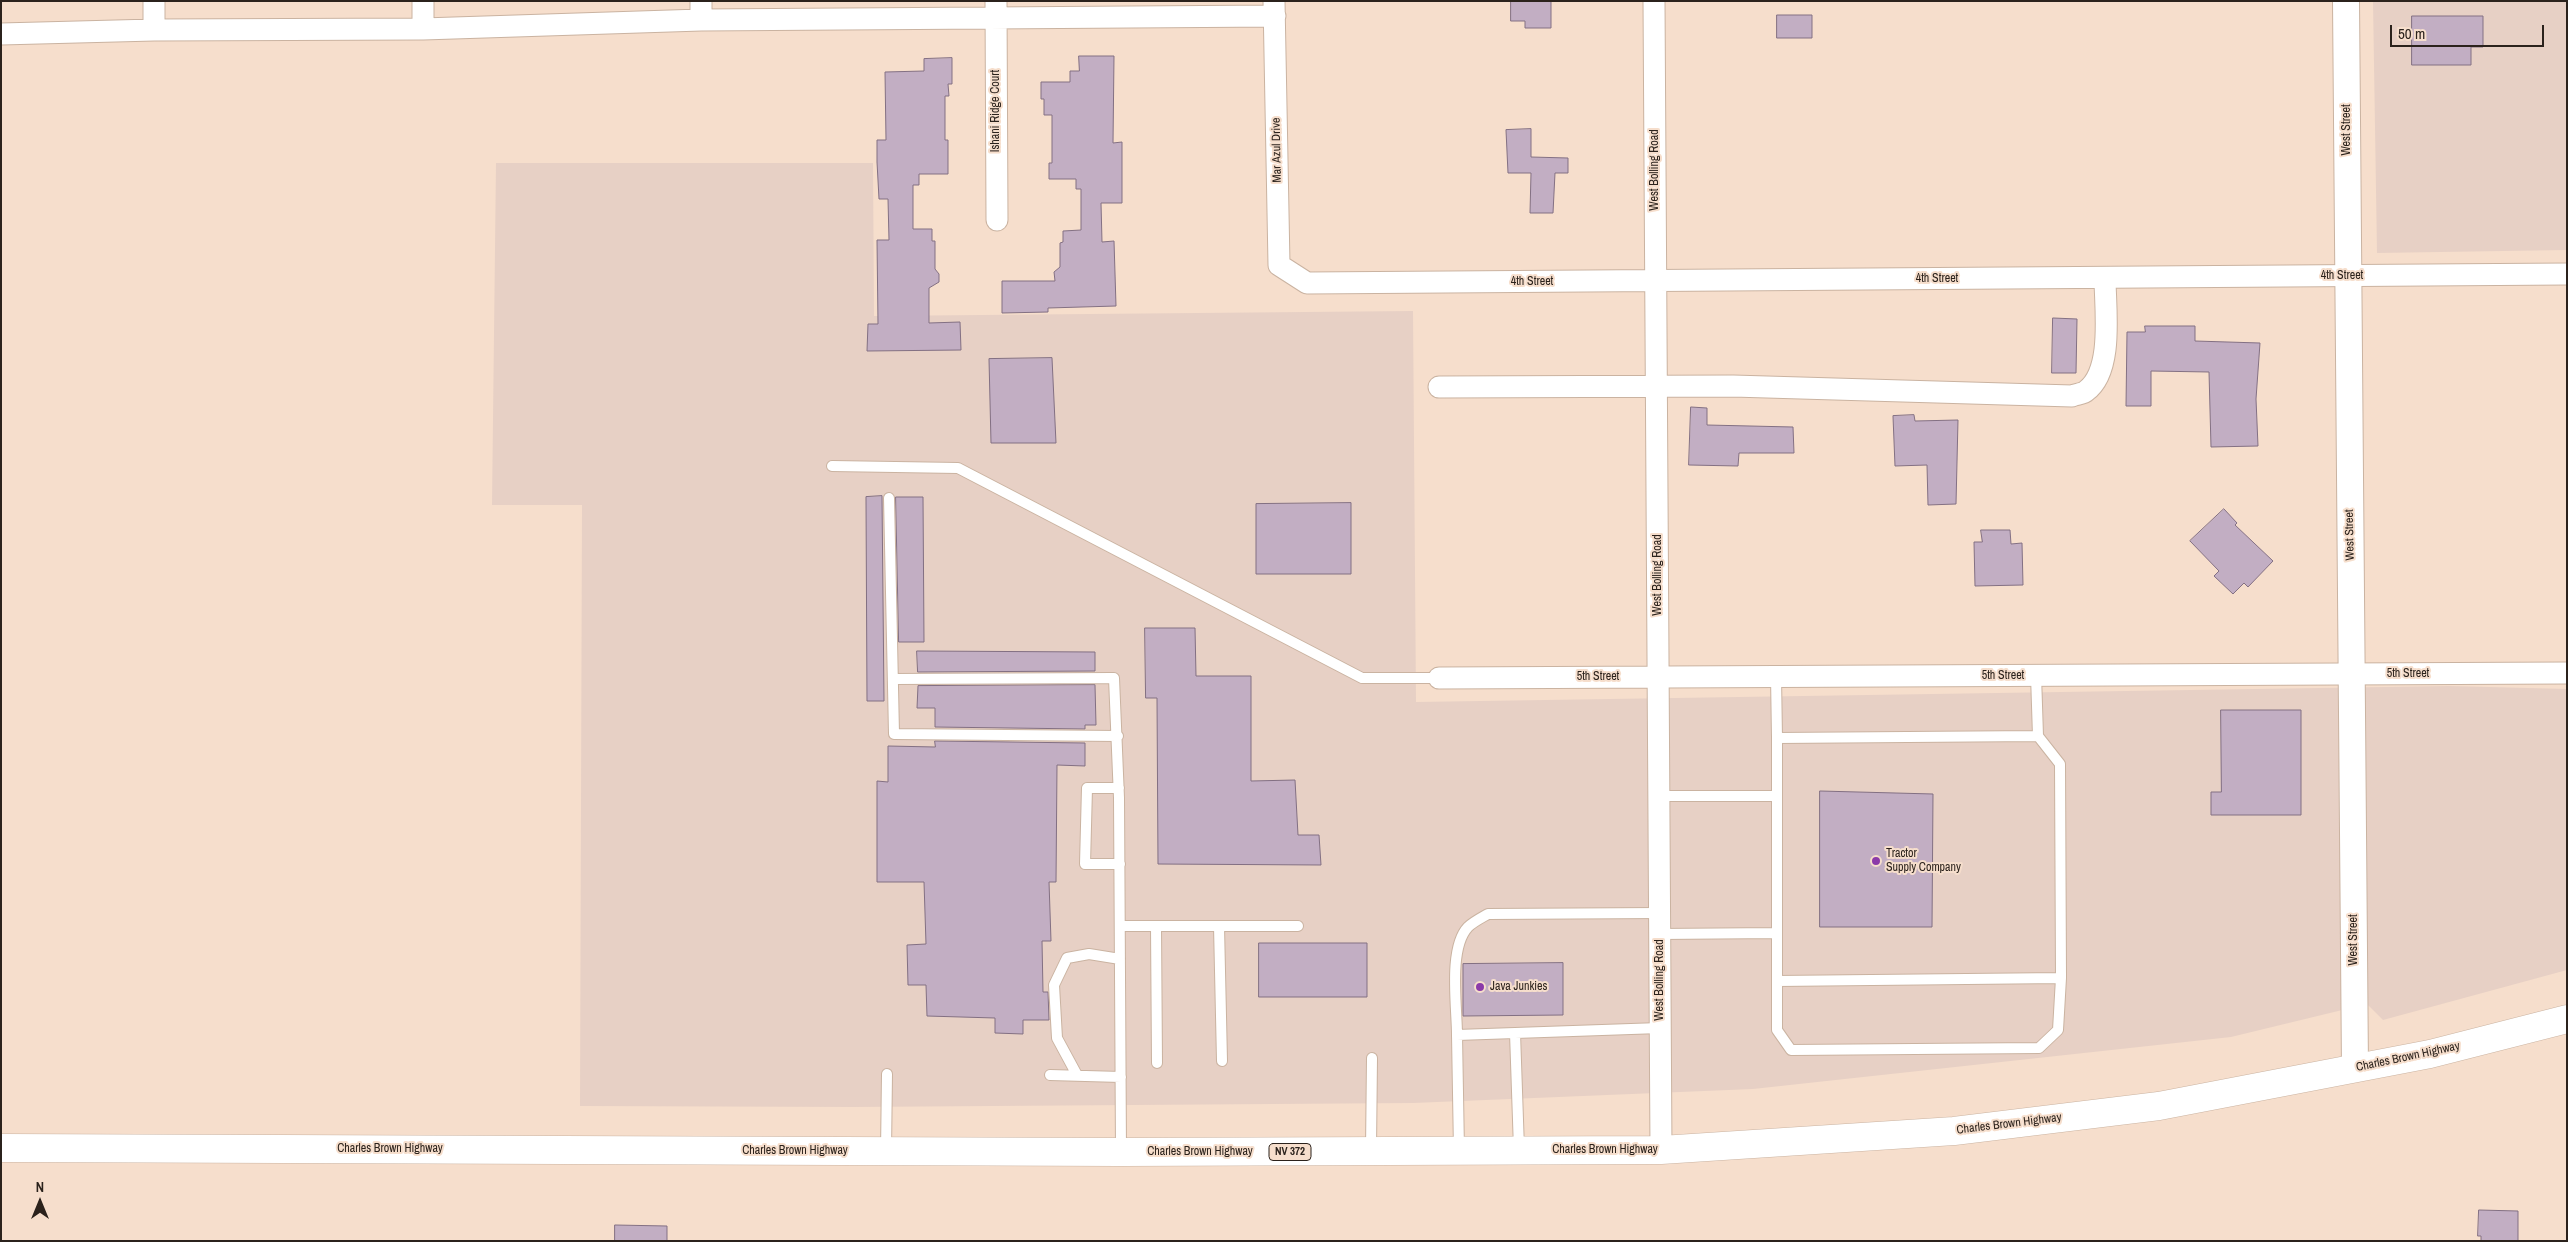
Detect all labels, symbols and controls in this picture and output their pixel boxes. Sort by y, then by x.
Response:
scale bar [2393,15,2547,47]
text: 50 m [2398,23,2425,44]
street label: Ishani Ridge Court [989,70,1003,152]
street label: West Street [2340,104,2354,156]
street label: Mar Azul Drive [1269,117,1285,183]
street label: West Bolling Road [1648,129,1662,211]
street label: 4th Street [2321,269,2363,283]
street label: 4th Street [1916,272,1958,286]
street label: 4th Street [1511,275,1553,289]
street label: West Street [2342,509,2358,561]
street label: West Bolling Road [1651,534,1665,616]
street label: 5th Street [2387,667,2429,681]
street label: 5th Street [1982,669,2024,683]
street label: 5th Street [1577,670,1619,684]
place label: Tractor Supply Company [1886,847,1961,875]
marker: Tractor Supply Company [1870,855,1882,867]
street label: West Street [2347,914,2361,966]
street label: West Bolling Road [1653,939,1667,1021]
place label: Java Junkies [1490,980,1547,994]
marker: Java Junkies [1474,981,1486,993]
street label: Charles Brown Highway [2355,1039,2461,1075]
street label: Charles Brown Highway [1956,1110,2062,1138]
street label: Charles Brown Highway [337,1142,443,1156]
street label: Charles Brown Highway [1552,1143,1658,1157]
street label: Charles Brown Highway [742,1144,848,1158]
road number: NV 372 [1269,1144,1311,1160]
street label: Charles Brown Highway [1147,1145,1253,1159]
north arrow [15,1177,65,1227]
text: N [36,1178,44,1196]

